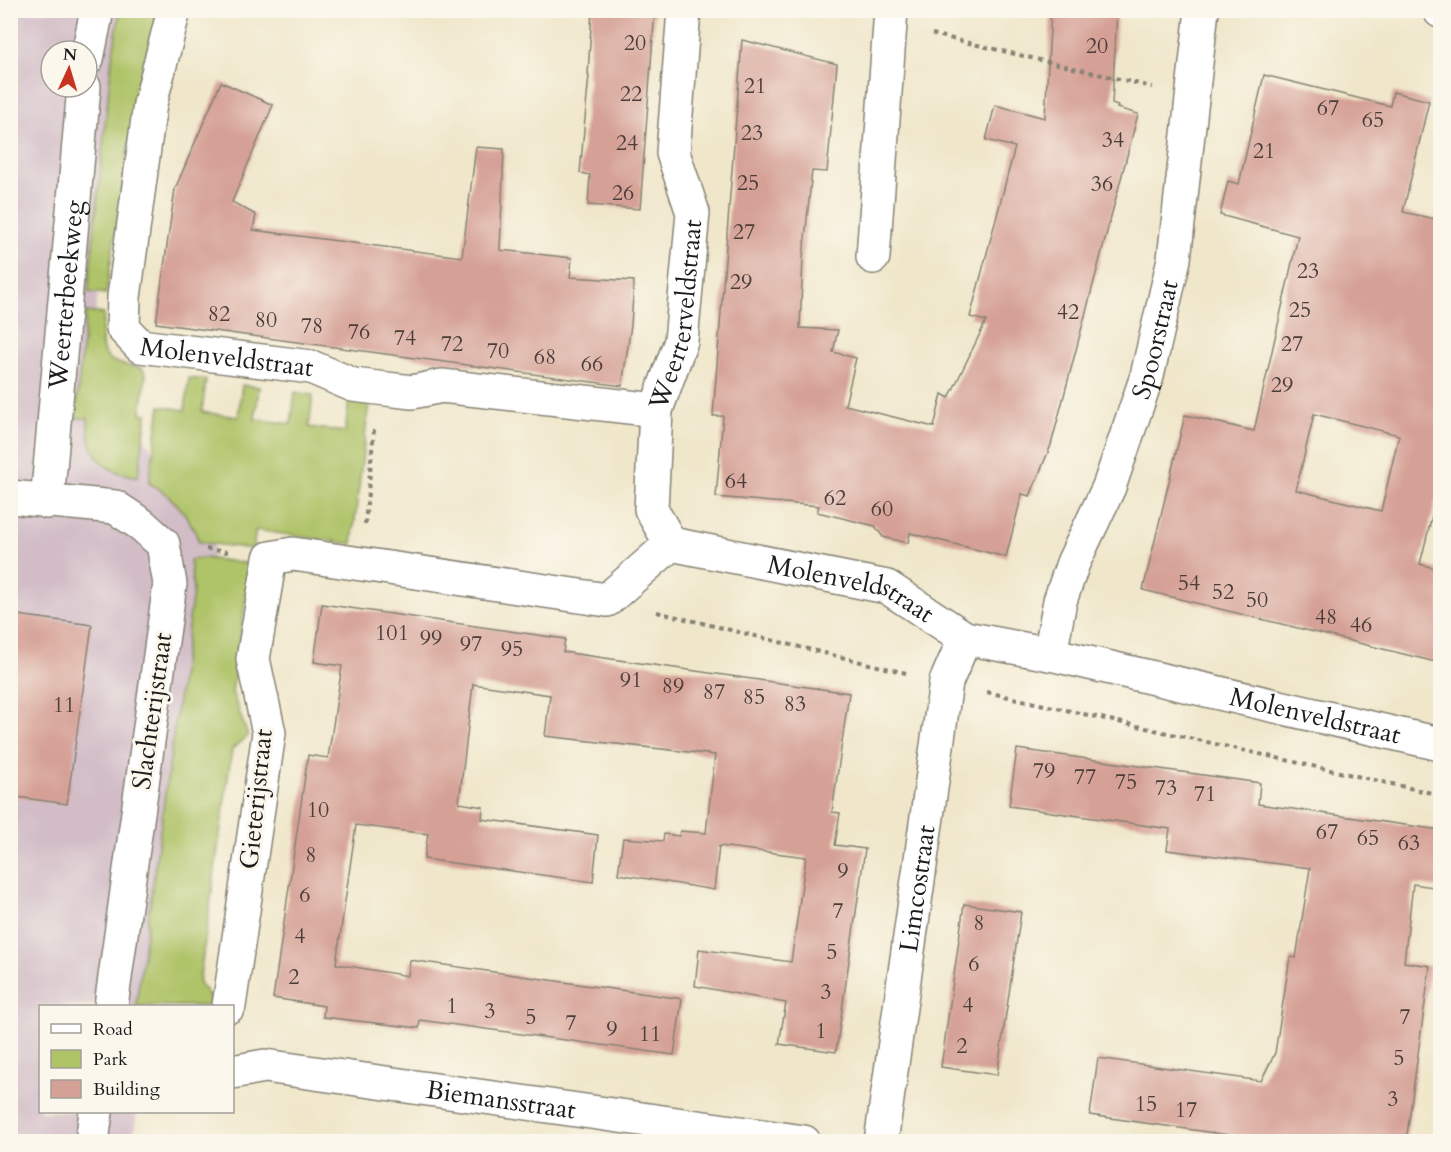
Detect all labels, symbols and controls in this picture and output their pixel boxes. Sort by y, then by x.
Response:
house number: 20 [624,28,646,58]
house number: 20 [1086,31,1108,61]
north arrow [39,39,99,99]
text: N [62,44,78,66]
house number: 21 [744,71,766,101]
house number: 22 [620,79,642,109]
house number: 67 [1317,93,1339,123]
house number: 65 [1362,105,1384,135]
house number: 23 [741,118,763,148]
house number: 34 [1102,125,1124,155]
house number: 24 [616,128,638,158]
house number: 21 [1253,136,1275,166]
house number: 25 [737,168,759,198]
house number: 36 [1091,169,1113,199]
house number: 26 [612,178,634,208]
street label: Weerterbeekweg [40,198,91,392]
house number: 27 [733,217,755,247]
street label: Weerterveldstraat [640,218,710,415]
house number: 23 [1297,256,1319,286]
house number: 29 [730,267,752,297]
street label: Spoorstraat [1123,276,1186,404]
house number: 25 [1289,295,1311,325]
house number: 42 [1057,297,1079,327]
house number: 82 [208,299,230,329]
house number: 80 [255,305,277,335]
house number: 78 [301,311,323,341]
house number: 76 [348,317,370,347]
house number: 74 [394,323,416,353]
street label: Molenveldstraat [138,329,315,385]
house number: 72 [441,329,463,359]
house number: 27 [1281,329,1303,359]
house number: 70 [487,336,509,366]
house number: 68 [534,342,556,372]
house number: 66 [581,349,603,379]
house number: 29 [1271,370,1293,400]
house number: 64 [725,466,747,496]
house number: 62 [824,483,846,513]
house number: 60 [871,494,893,524]
street label: Molenveldstraat [765,546,941,631]
house number: 54 [1178,568,1200,598]
house number: 52 [1212,577,1234,607]
house number: 50 [1246,585,1268,615]
house number: 48 [1315,602,1337,632]
house number: 46 [1350,610,1372,640]
house number: 101 [375,618,409,648]
house number: 99 [420,623,442,653]
house number: 97 [460,629,482,659]
street label: Slachterijstraat [124,630,180,792]
house number: 95 [501,634,523,664]
house number: 91 [620,665,642,695]
house number: 89 [662,671,684,701]
house number: 87 [703,677,725,707]
street label: Molenveldstraat [1226,679,1404,752]
house number: 85 [743,682,765,712]
house number: 83 [784,689,806,719]
house number: 11 [53,690,75,720]
street label: Gieterijstraat [231,727,281,871]
house number: 79 [1033,756,1055,786]
house number: 77 [1074,762,1096,792]
house number: 75 [1115,767,1137,797]
house number: 73 [1155,773,1177,803]
house number: 71 [1194,779,1216,809]
house number: 10 [307,795,329,825]
house number: 67 [1316,817,1338,847]
street label: Limcostraat [891,823,943,954]
house number: 65 [1357,823,1379,853]
house number: 63 [1398,828,1420,858]
house number: 8 [305,840,317,870]
house number: 9 [837,856,849,886]
house number: 6 [299,880,311,910]
house number: 7 [832,896,844,926]
house number: 8 [973,908,985,938]
house number: 4 [294,921,306,951]
house number: 5 [826,937,838,967]
house number: 6 [968,949,980,979]
house number: 2 [288,962,300,992]
house number: 3 [820,977,832,1007]
house number: 4 [962,990,974,1020]
house number: 1 [446,991,458,1021]
house number: 3 [484,996,496,1026]
house number: 5 [525,1002,537,1032]
house number: 7 [1399,1002,1411,1032]
legend [39,1005,234,1113]
house number: 7 [565,1008,577,1038]
house number: 9 [606,1014,618,1044]
house number: 1 [815,1016,827,1046]
text: Road [93,1017,133,1042]
house number: 11 [639,1019,661,1049]
house number: 2 [956,1031,968,1061]
house number: 5 [1393,1043,1405,1073]
text: Park [93,1047,128,1072]
street label: Biemansstraat [424,1071,578,1127]
text: Building [93,1077,161,1102]
house number: 3 [1387,1084,1399,1114]
house number: 15 [1135,1089,1157,1119]
house number: 17 [1175,1095,1197,1125]

